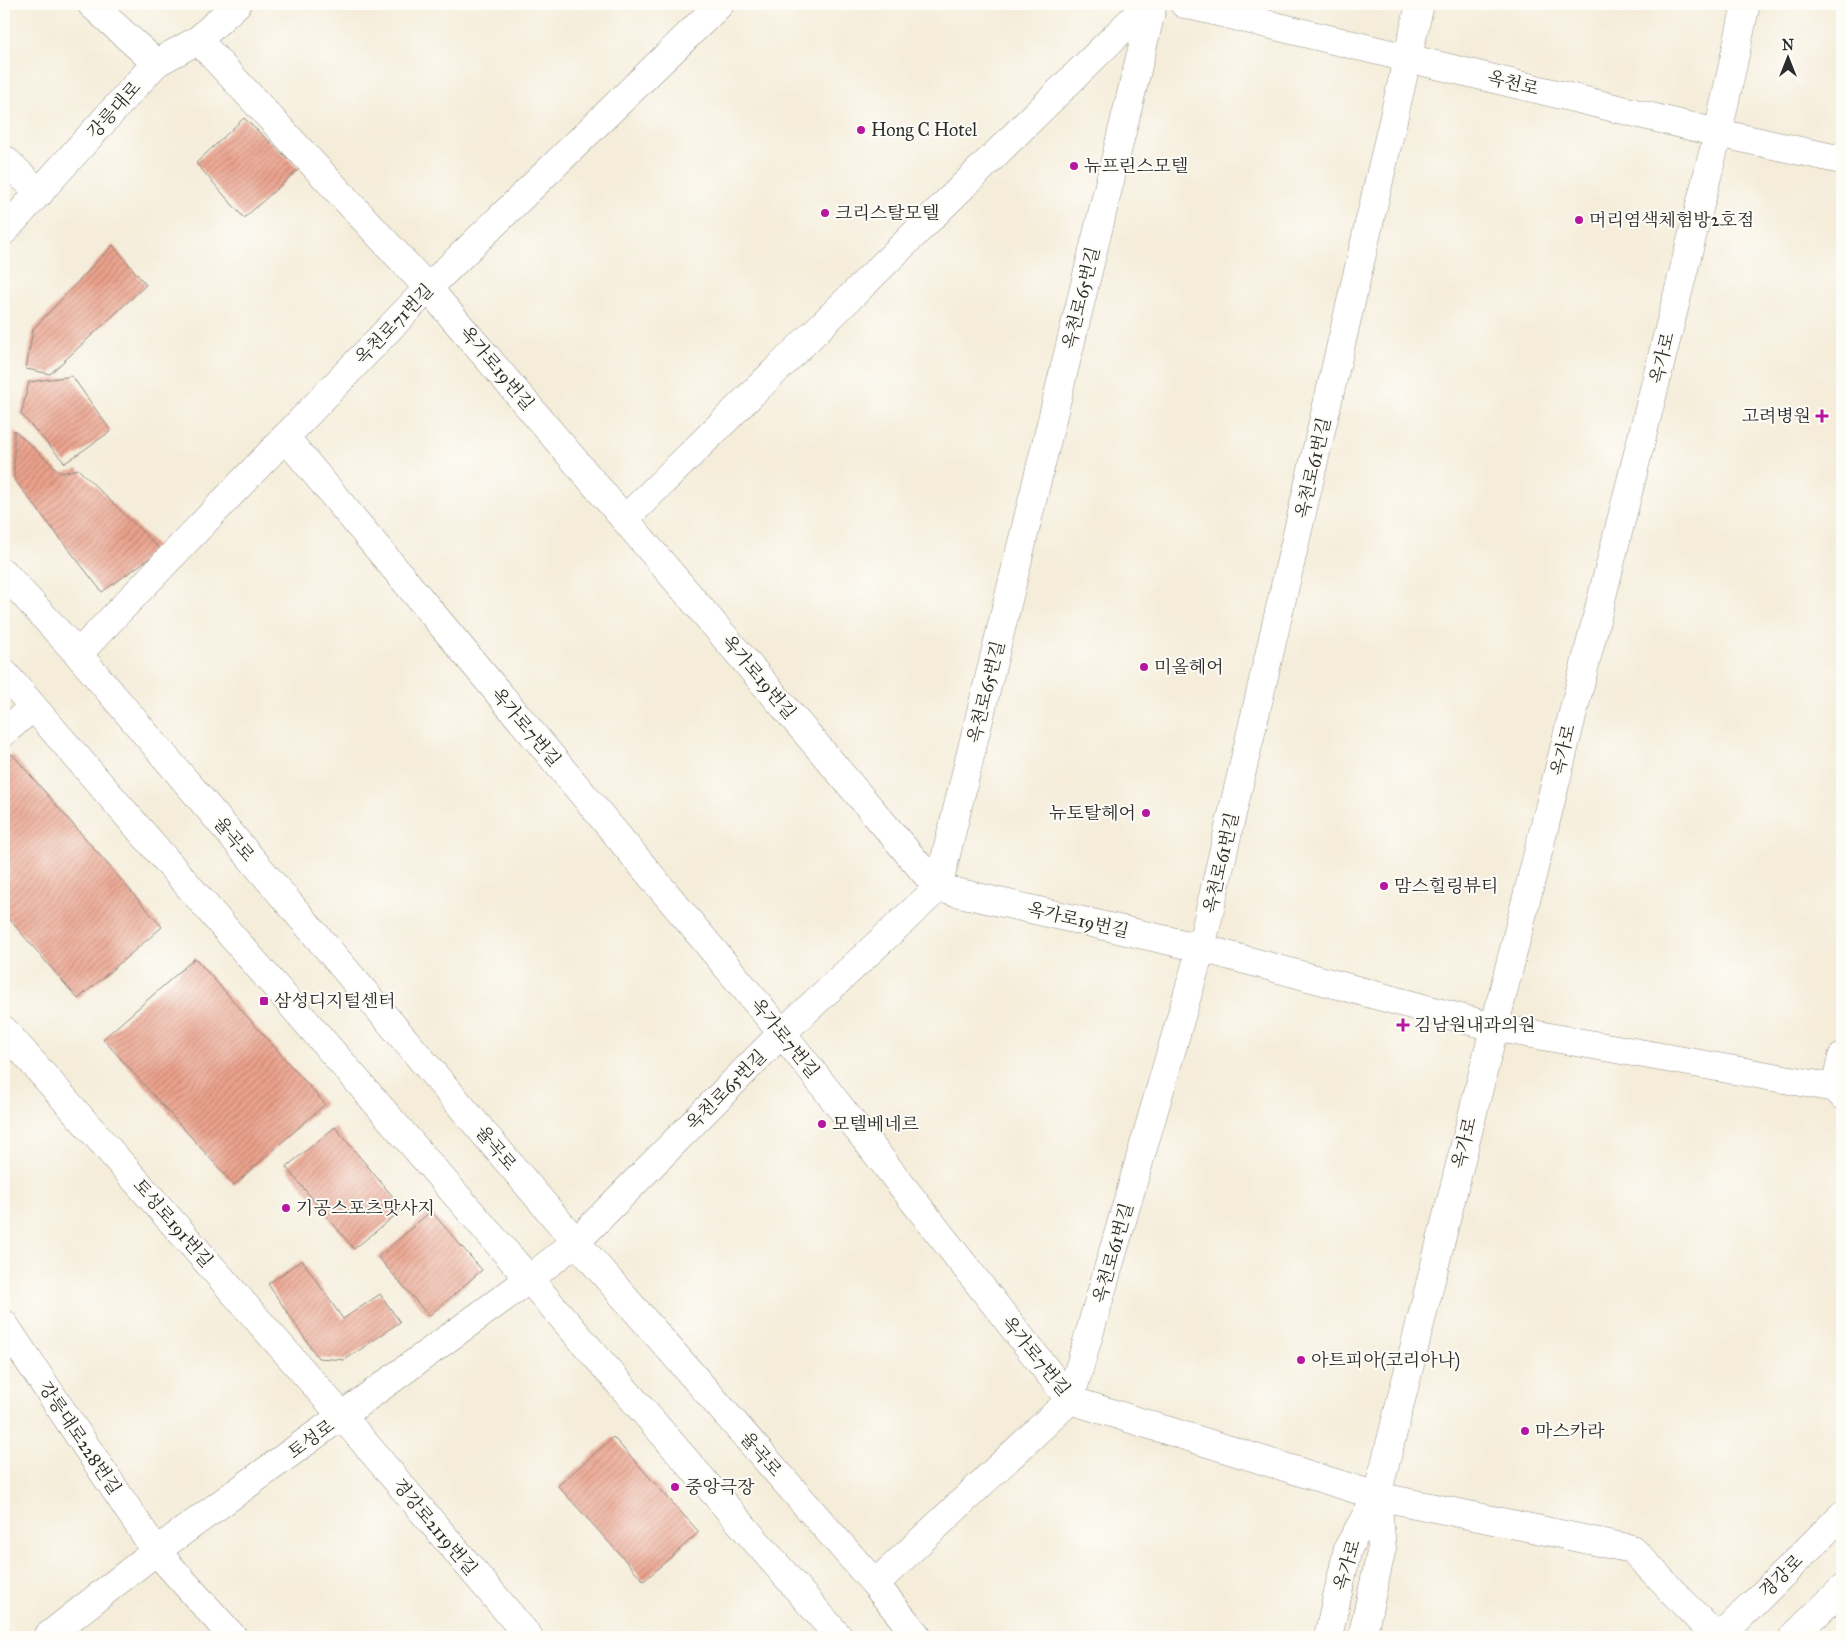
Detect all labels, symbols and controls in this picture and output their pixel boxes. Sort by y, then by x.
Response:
north arrow [1764,32,1814,82]
text: N [1782,37,1794,54]
street label: 옥천로 [1485,66,1541,100]
street label: 강릉대로 [83,77,145,143]
place label: Hong C Hotel [871,119,977,142]
marker: Hong C Hotel [855,124,867,136]
place label: 뉴프린스모텔 [1084,155,1188,177]
marker: 뉴프린스모텔 [1068,160,1080,172]
place label: 크리스탈모텔 [835,202,939,224]
marker: 크리스탈모텔 [819,207,831,219]
place label: 머리염색체험방2호점 [1589,209,1754,231]
marker: 머리염색체험방2호점 [1573,214,1585,226]
street label: 옥천로65번길 [1058,245,1104,351]
street label: 옥천로71번길 [350,279,438,369]
street label: 옥가로19번길 [455,321,539,415]
street label: 옥가로 [1645,330,1679,386]
place label: 고려병원 [1741,405,1811,427]
marker: 고려병원 [1815,409,1829,423]
street label: 옥천로61번길 [1291,415,1335,521]
street label: 옥가로19번길 [717,630,801,724]
street label: 옥천로65번길 [963,639,1009,745]
place label: 미올헤어 [1154,656,1224,678]
marker: 미올헤어 [1138,661,1150,673]
street label: 옥가로7번길 [487,683,565,771]
street label: 옥가로 [1546,722,1580,778]
place label: 뉴토탈헤어 [1049,802,1136,824]
marker: 뉴토탈헤어 [1140,807,1152,819]
street label: 옥천로61번길 [1199,810,1243,916]
street label: 율곡로 [209,812,259,866]
place label: 맘스힐링뷰티 [1394,875,1498,897]
marker: 맘스힐링뷰티 [1378,880,1390,892]
street label: 옥가로19번길 [1025,898,1131,942]
place label: 삼성디지털센터 [274,990,396,1012]
street label: 옥가로7번길 [746,994,824,1082]
marker: 삼성디지털센터 [258,995,270,1007]
place label: 김남원내과의원 [1414,1014,1536,1036]
marker: 김남원내과의원 [1396,1018,1410,1032]
street label: 옥천로65번길 [681,1045,771,1135]
place label: 모텔베네르 [832,1113,920,1135]
street label: 옥가로 [1447,1115,1481,1171]
marker: 모텔베네르 [816,1118,828,1130]
street label: 율곡로 [471,1121,521,1175]
street label: 토성로191번길 [128,1174,218,1272]
place label: 기공스포츠맛사지 [296,1197,435,1219]
street label: 옥천로61번길 [1088,1200,1138,1306]
marker: 기공스포츠맛사지 [280,1202,292,1214]
street label: 옥가로7번길 [997,1312,1075,1400]
place label: 아트피아(코리아나) [1311,1349,1460,1372]
marker: 아트피아(코리아나) [1295,1354,1307,1366]
street label: 강릉대로228번길 [34,1377,126,1499]
street label: 토성로 [283,1415,339,1463]
place label: 마스카라 [1535,1420,1605,1442]
marker: 마스카라 [1519,1425,1531,1437]
street label: 율곡로 [736,1427,786,1481]
street label: 경강로2119번길 [388,1474,482,1580]
place label: 중앙극장 [685,1476,755,1498]
marker: 중앙극장 [669,1481,681,1493]
street label: 옥가로 [1329,1537,1365,1593]
street label: 경강로 [1755,1550,1807,1602]

